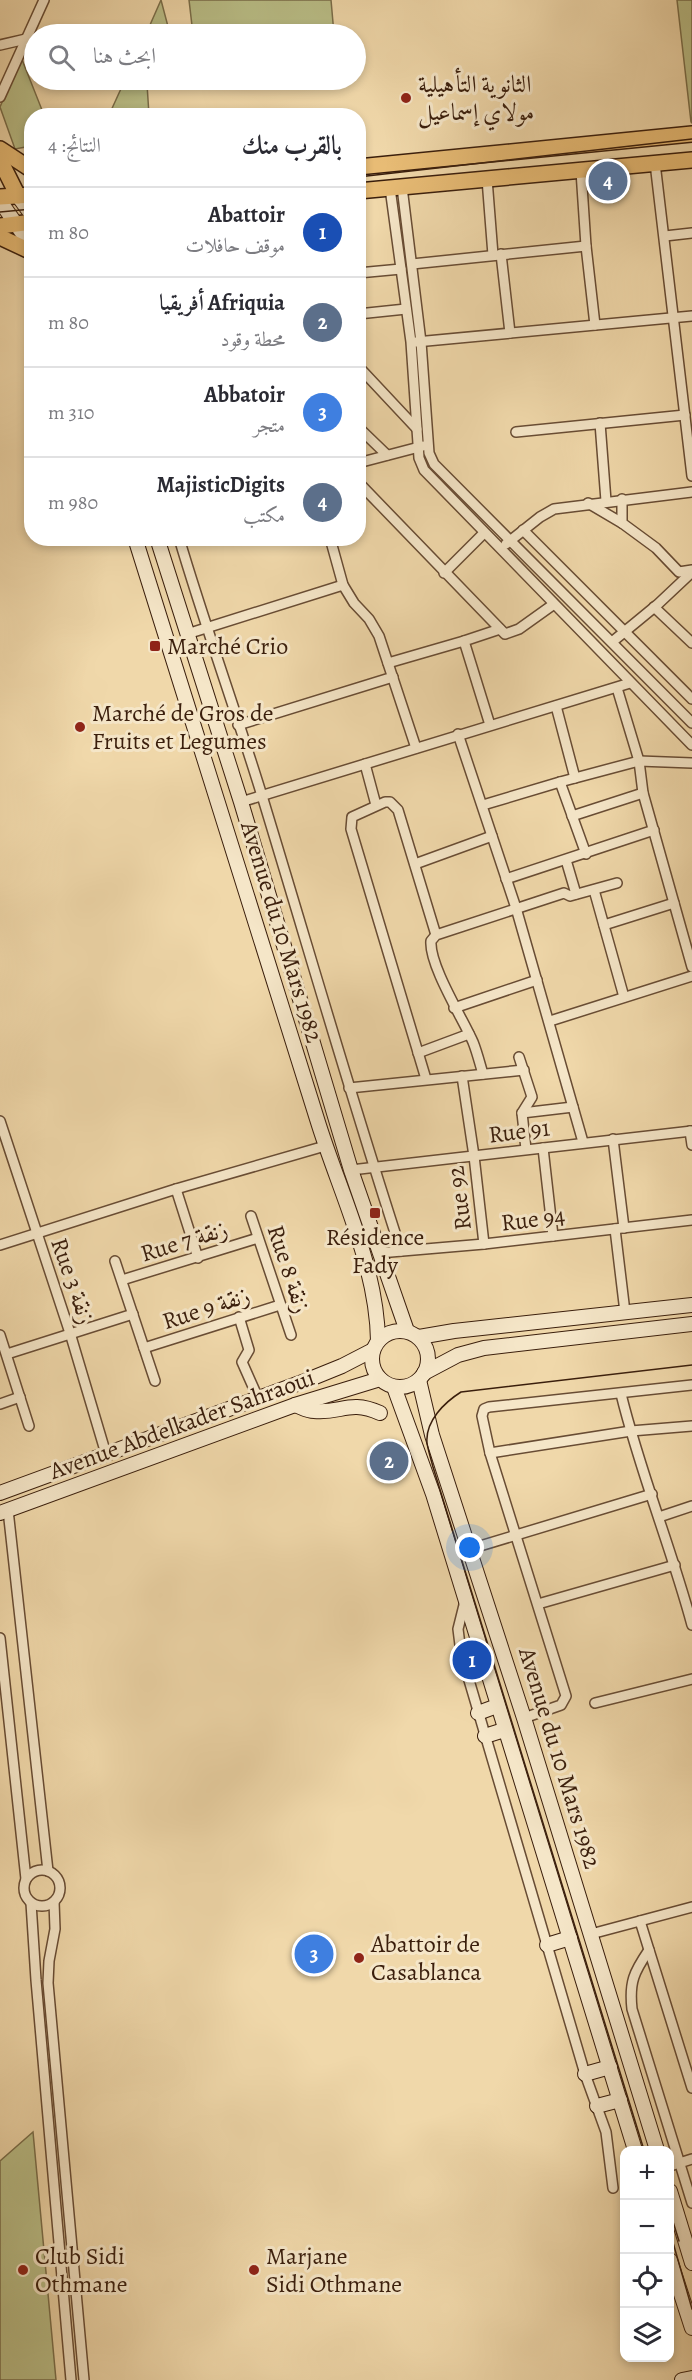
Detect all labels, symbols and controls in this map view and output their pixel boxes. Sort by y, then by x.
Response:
search box [24,24,366,90]
icon: search [45,41,78,74]
text: ابحث هنا [93,41,156,71]
place label: الثانوية التأهيلية مولاي إسماعيل [418,67,534,131]
marker: الثانوية التأهيلية مولاي إسماعيل [399,91,413,105]
text: بالقرب منك [241,128,342,163]
text: النتائج: 4 [48,132,101,159]
pin: 4 [588,158,628,204]
text: Abattoir [208,200,285,230]
text: 80 m [48,219,89,246]
text: 1 [319,219,326,246]
text: موقف حافلات [185,232,285,259]
text: Afriquia أفريقيا [159,288,285,318]
text: 80 m [48,309,89,336]
text: 2 [318,309,327,336]
text: محطة وقود [221,326,285,353]
text: Abbatoir [204,380,285,410]
text: 310 m [48,399,94,426]
text: 3 [318,399,327,426]
text: متجر [253,412,285,439]
text: MajisticDigits [157,470,285,500]
text: 980 m [48,489,98,516]
text: 4 [318,489,327,516]
text: مكتب [243,502,285,529]
place label: Marché Crio [167,630,288,662]
marker: Marché Crio [148,639,162,653]
place label: Marché de Gros de Fruits et Legumes [92,697,274,757]
marker: Marché de Gros de Fruits et Legumes [73,720,87,734]
street label: Avenue du 10 Mars 1982 [233,817,331,1046]
street label: Rue 91 [486,1111,552,1151]
street label: Rue 92 [439,1164,479,1232]
street label: Rue 94 [499,1199,567,1239]
marker: Résidence Fady [368,1206,382,1220]
street label: Rue 7 زنقة [136,1213,232,1269]
street label: Rue 8 زنقة [260,1221,318,1317]
place label: Résidence Fady [326,1221,424,1281]
street label: Rue 3 زنقة [43,1233,103,1329]
street label: Rue 9 زنقة [158,1279,254,1337]
street label: Avenue Abdelkader Sahraoui [44,1361,319,1487]
pin: 2 [370,1438,408,1484]
your location [455,1533,484,1562]
pin: 1 [452,1638,492,1682]
street label: Avenue du 10 Mars 1982 [511,1643,609,1872]
place label: Abattoir de Casablanca [370,1928,482,1988]
pin: 3 [294,1932,334,1976]
marker: Abattoir de Casablanca [352,1951,366,1965]
map controls [620,2146,674,2362]
button: + [620,2146,674,2200]
button: − [620,2200,674,2254]
place label: Club Sidi Othmane [35,2240,127,2300]
place label: Marjane Sidi Othmane [266,2240,402,2300]
button: locate [620,2254,674,2308]
marker: Club Sidi Othmane [16,2263,30,2277]
marker: Marjane Sidi Othmane [247,2263,261,2277]
button: layers [620,2308,674,2362]

